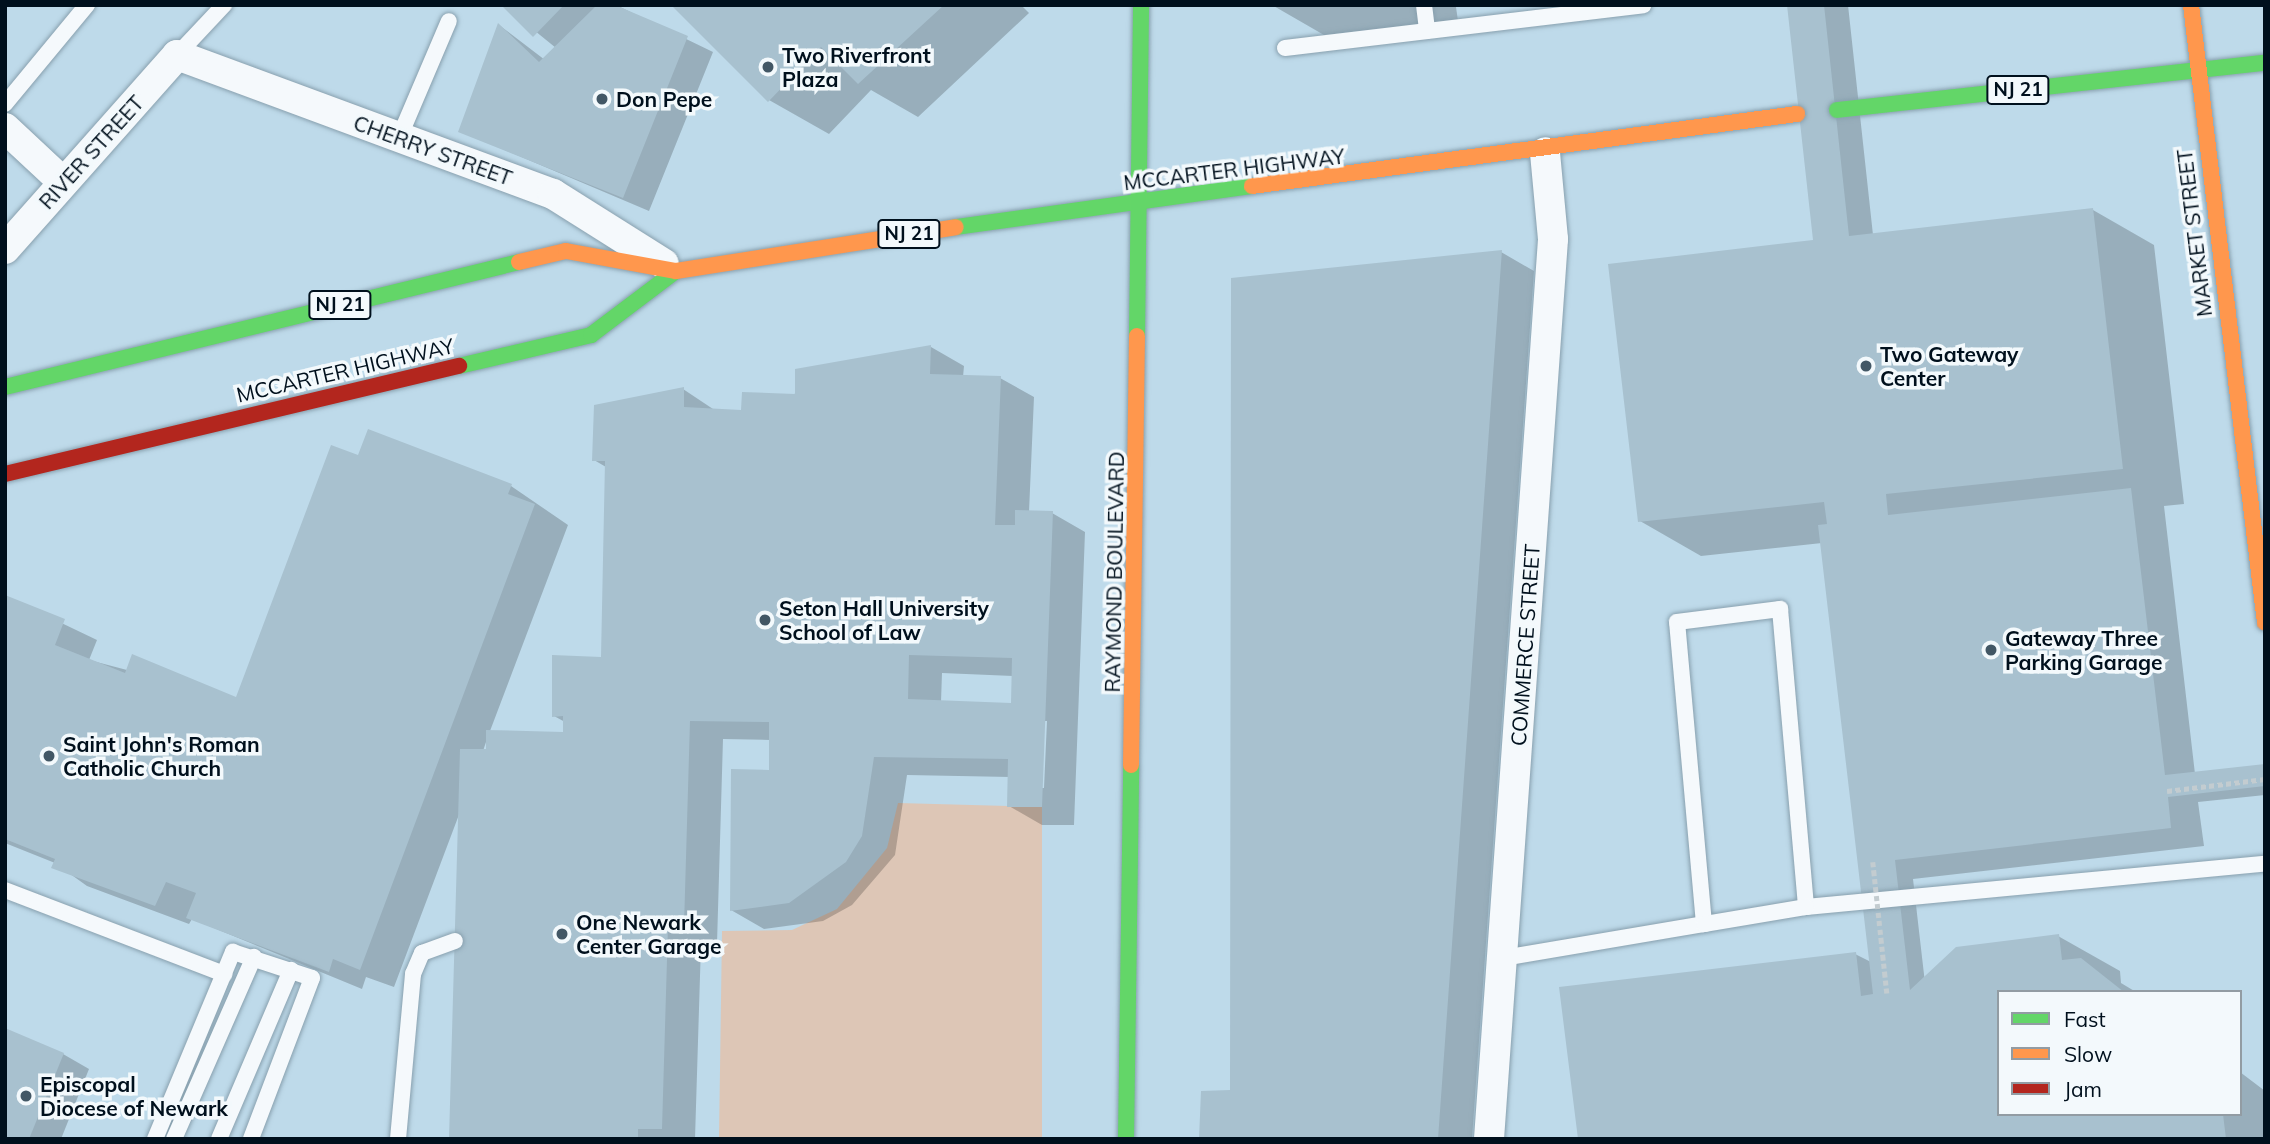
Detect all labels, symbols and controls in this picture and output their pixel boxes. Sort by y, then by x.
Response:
place label: Two Riverfront Plaza [782,42,931,92]
marker: Two Riverfront Plaza [760,59,776,75]
road number: NJ 21 [1985,74,2051,106]
place label: Don Pepe [616,86,712,112]
street label: RIVER STREET [33,90,149,214]
marker: Don Pepe [594,91,610,107]
street label: CHERRY STREET [350,110,516,190]
street label: MCCARTER HIGHWAY [1122,143,1346,195]
street label: MARKET STREET [2171,148,2217,318]
road number: NJ 21 [876,218,942,250]
road number: NJ 21 [307,290,373,320]
street label: MCCARTER HIGHWAY [234,333,456,407]
place label: Two Gateway Center [1880,341,2018,391]
marker: Two Gateway Center [1858,358,1874,374]
street label: RAYMOND BOULEVARD [1099,451,1129,693]
street label: COMMERCE STREET [1505,543,1545,747]
place label: Seton Hall University School of Law [779,595,989,645]
marker: Seton Hall University School of Law [757,612,773,628]
place label: Gateway Three Parking Garage [2005,625,2163,675]
marker: Gateway Three Parking Garage [1983,642,1999,658]
place label: Saint John's Roman Catholic Church [63,731,260,781]
marker: Saint John's Roman Catholic Church [41,748,57,764]
place label: One Newark Center Garage [576,909,721,959]
marker: One Newark Center Garage [554,926,570,942]
legend [1997,990,2242,1116]
text: Fast [2064,1006,2106,1032]
text: Slow [2064,1041,2112,1067]
place label: Episcopal Diocese of Newark [40,1071,228,1121]
text: Jam [2064,1076,2102,1102]
marker: Episcopal Diocese of Newark [18,1088,34,1104]

